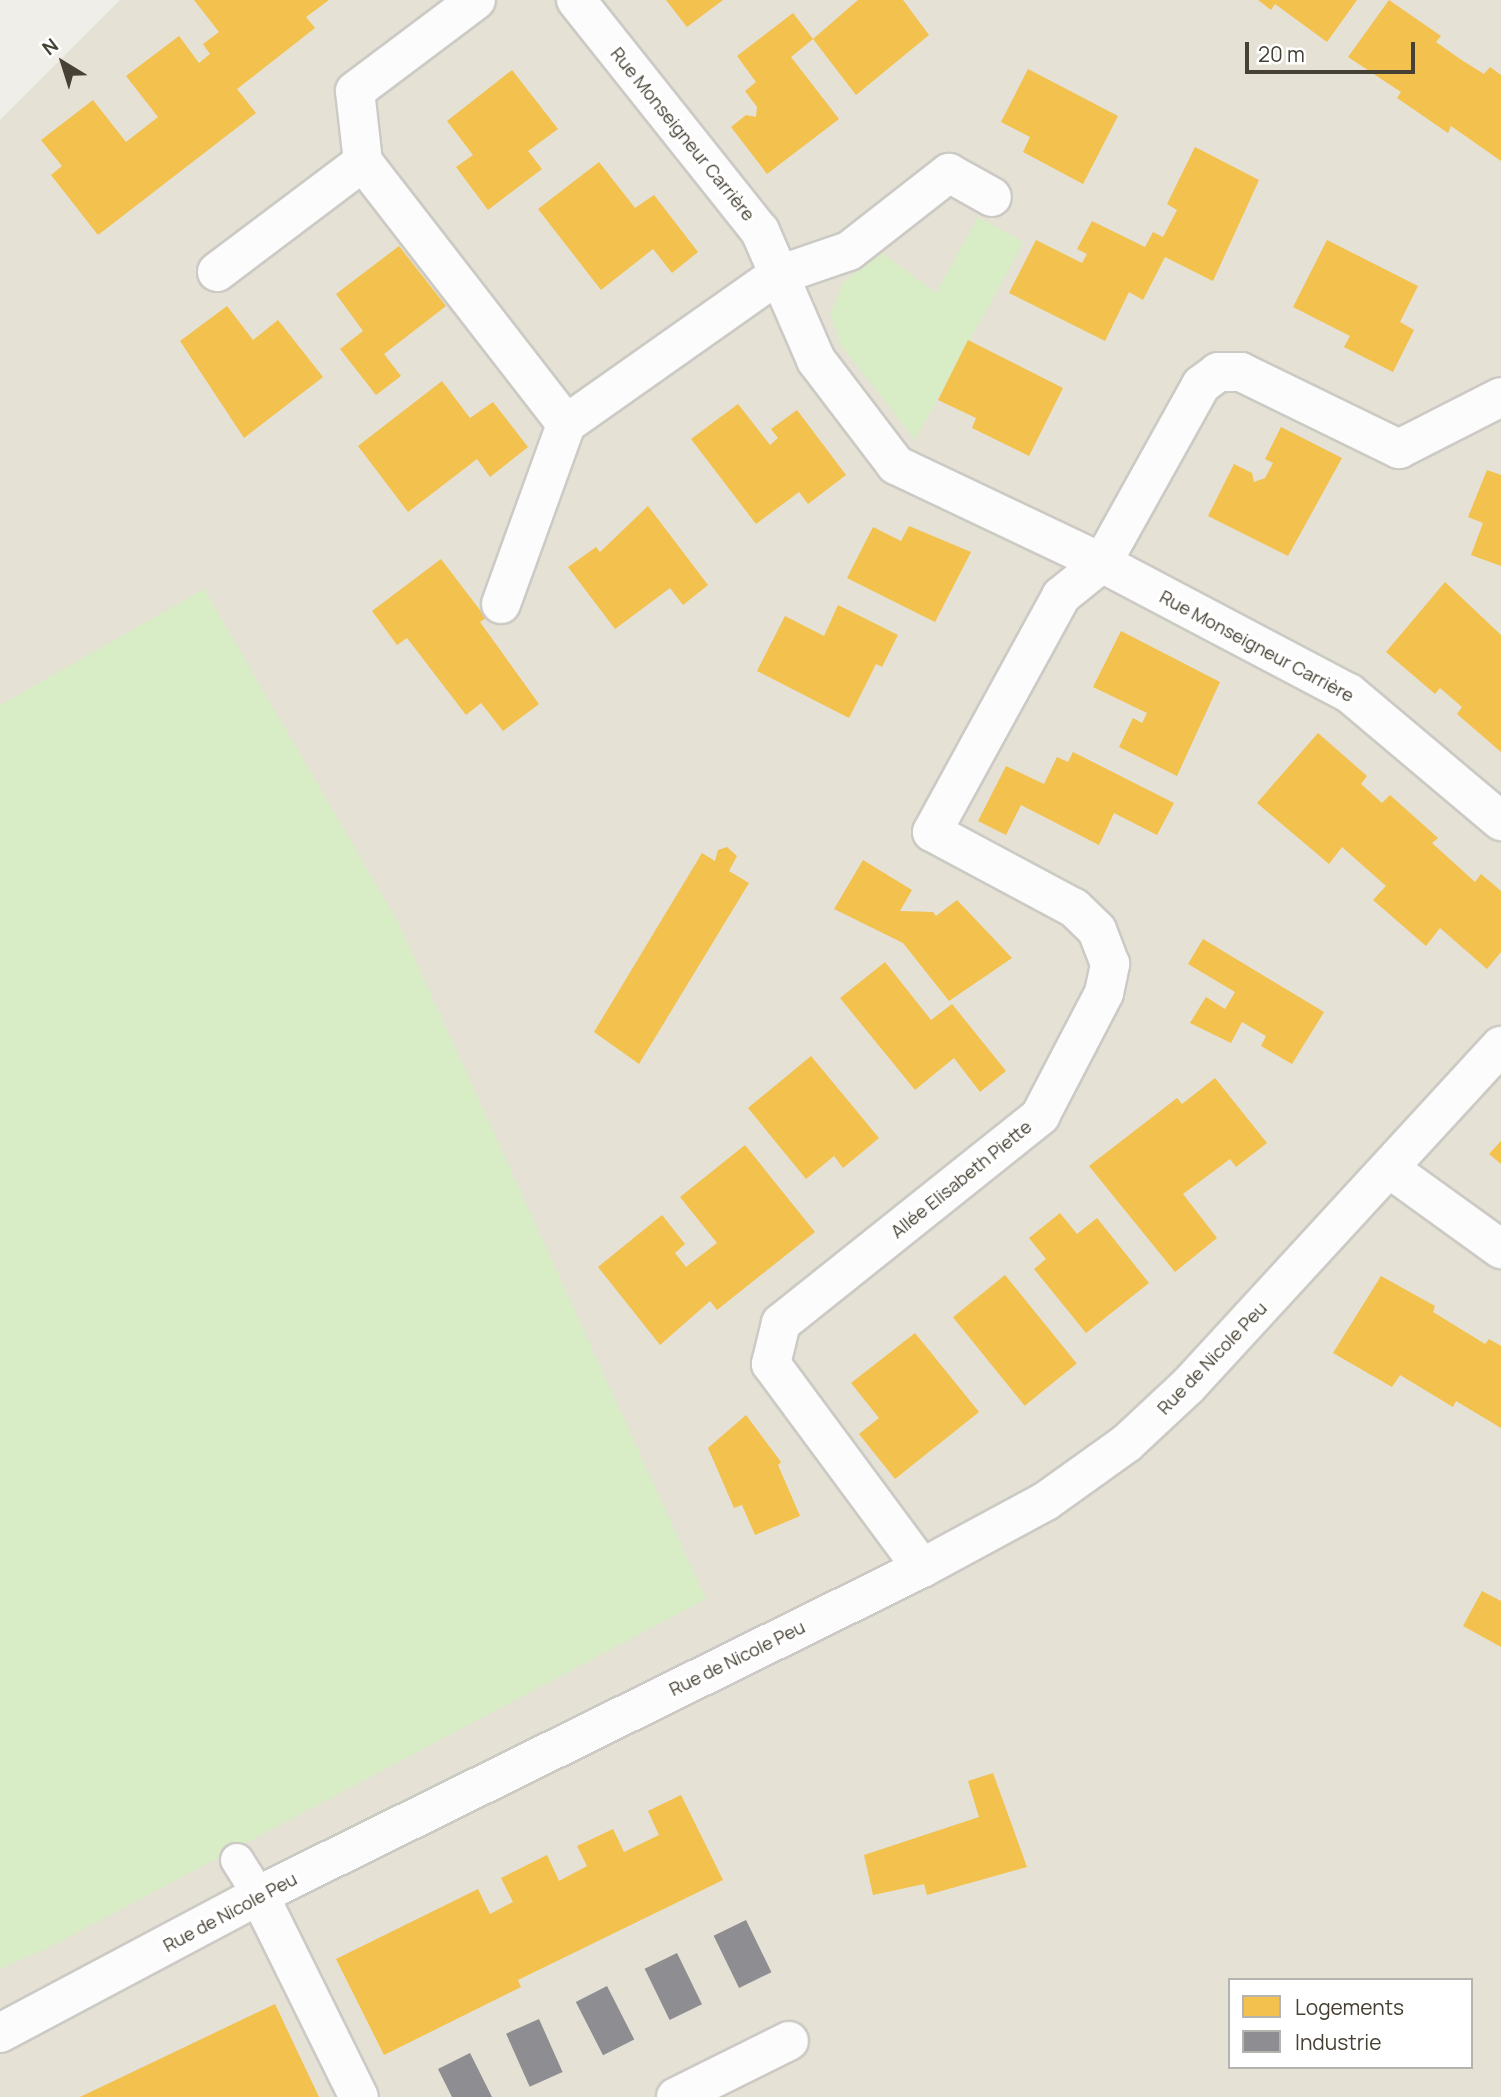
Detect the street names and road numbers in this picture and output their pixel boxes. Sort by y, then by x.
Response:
street label: Rue Monseigneur Carrière [606,43,760,225]
street label: Rue Monseigneur Carrière [1156,586,1358,706]
street label: Allée Elisabeth Piette [886,1116,1036,1242]
street label: Rue de Nicole Peu [1153,1297,1271,1419]
street label: Rue de Nicole Peu [666,1616,808,1700]
street label: Rue de Nicole Peu [160,1868,300,1956]

